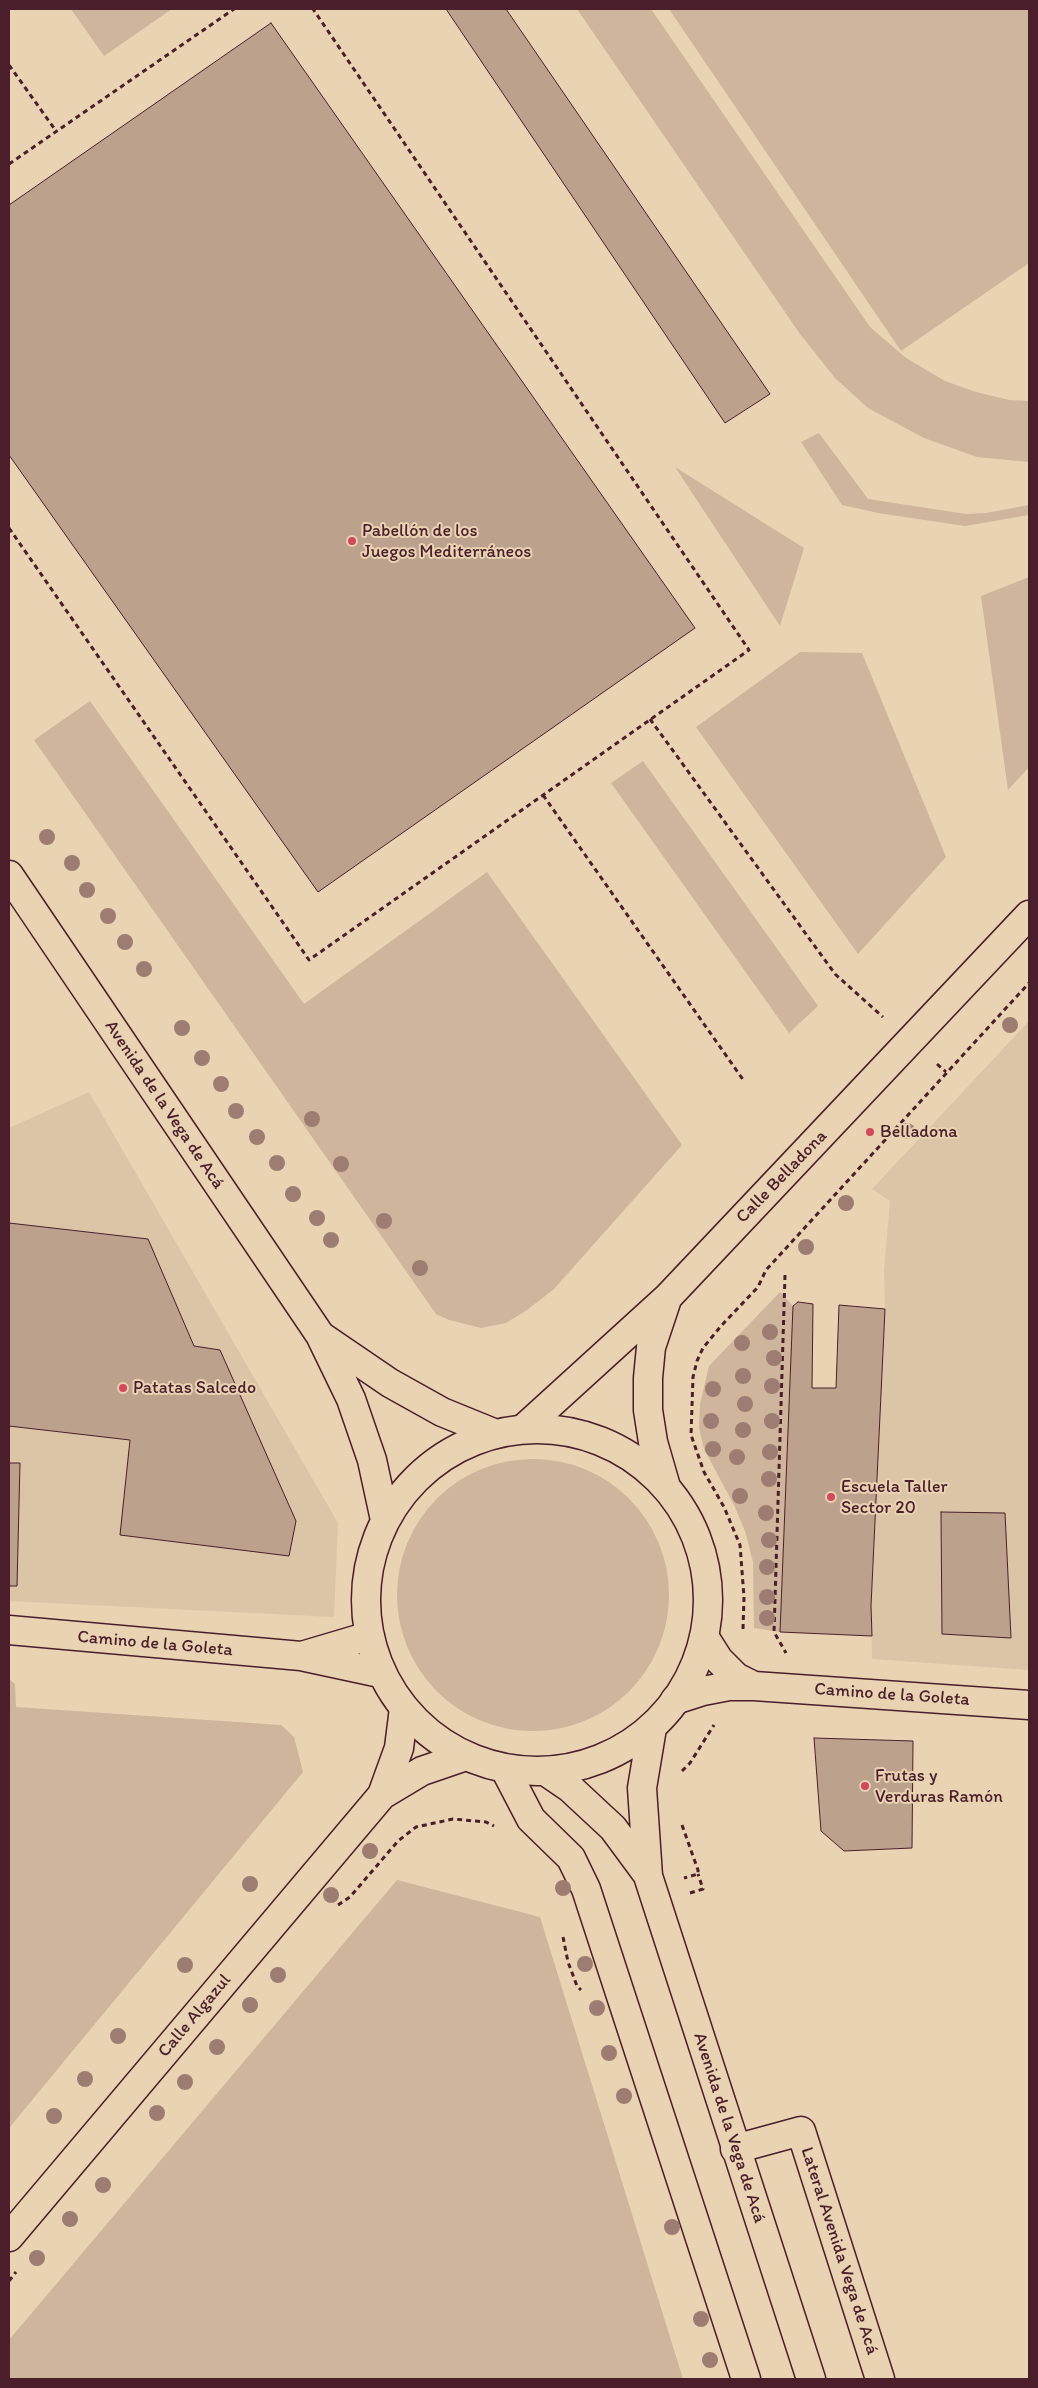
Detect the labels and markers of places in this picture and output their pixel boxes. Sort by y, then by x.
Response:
place label: Pabellón de los Juegos Mediterráneos [362,520,531,562]
marker: Pabellón de los Juegos Mediterráneos [346,535,358,547]
place label: Belladona [880,1121,958,1143]
marker: Belladona [864,1126,876,1138]
place label: Patatas Salcedo [133,1377,256,1399]
marker: Patatas Salcedo [117,1382,129,1394]
place label: Escuela Taller Sector 20 [841,1476,948,1518]
marker: Escuela Taller Sector 20 [825,1491,837,1503]
place label: Frutas y Verduras Ramón [875,1765,1003,1808]
marker: Frutas y Verduras Ramón [859,1780,871,1792]

